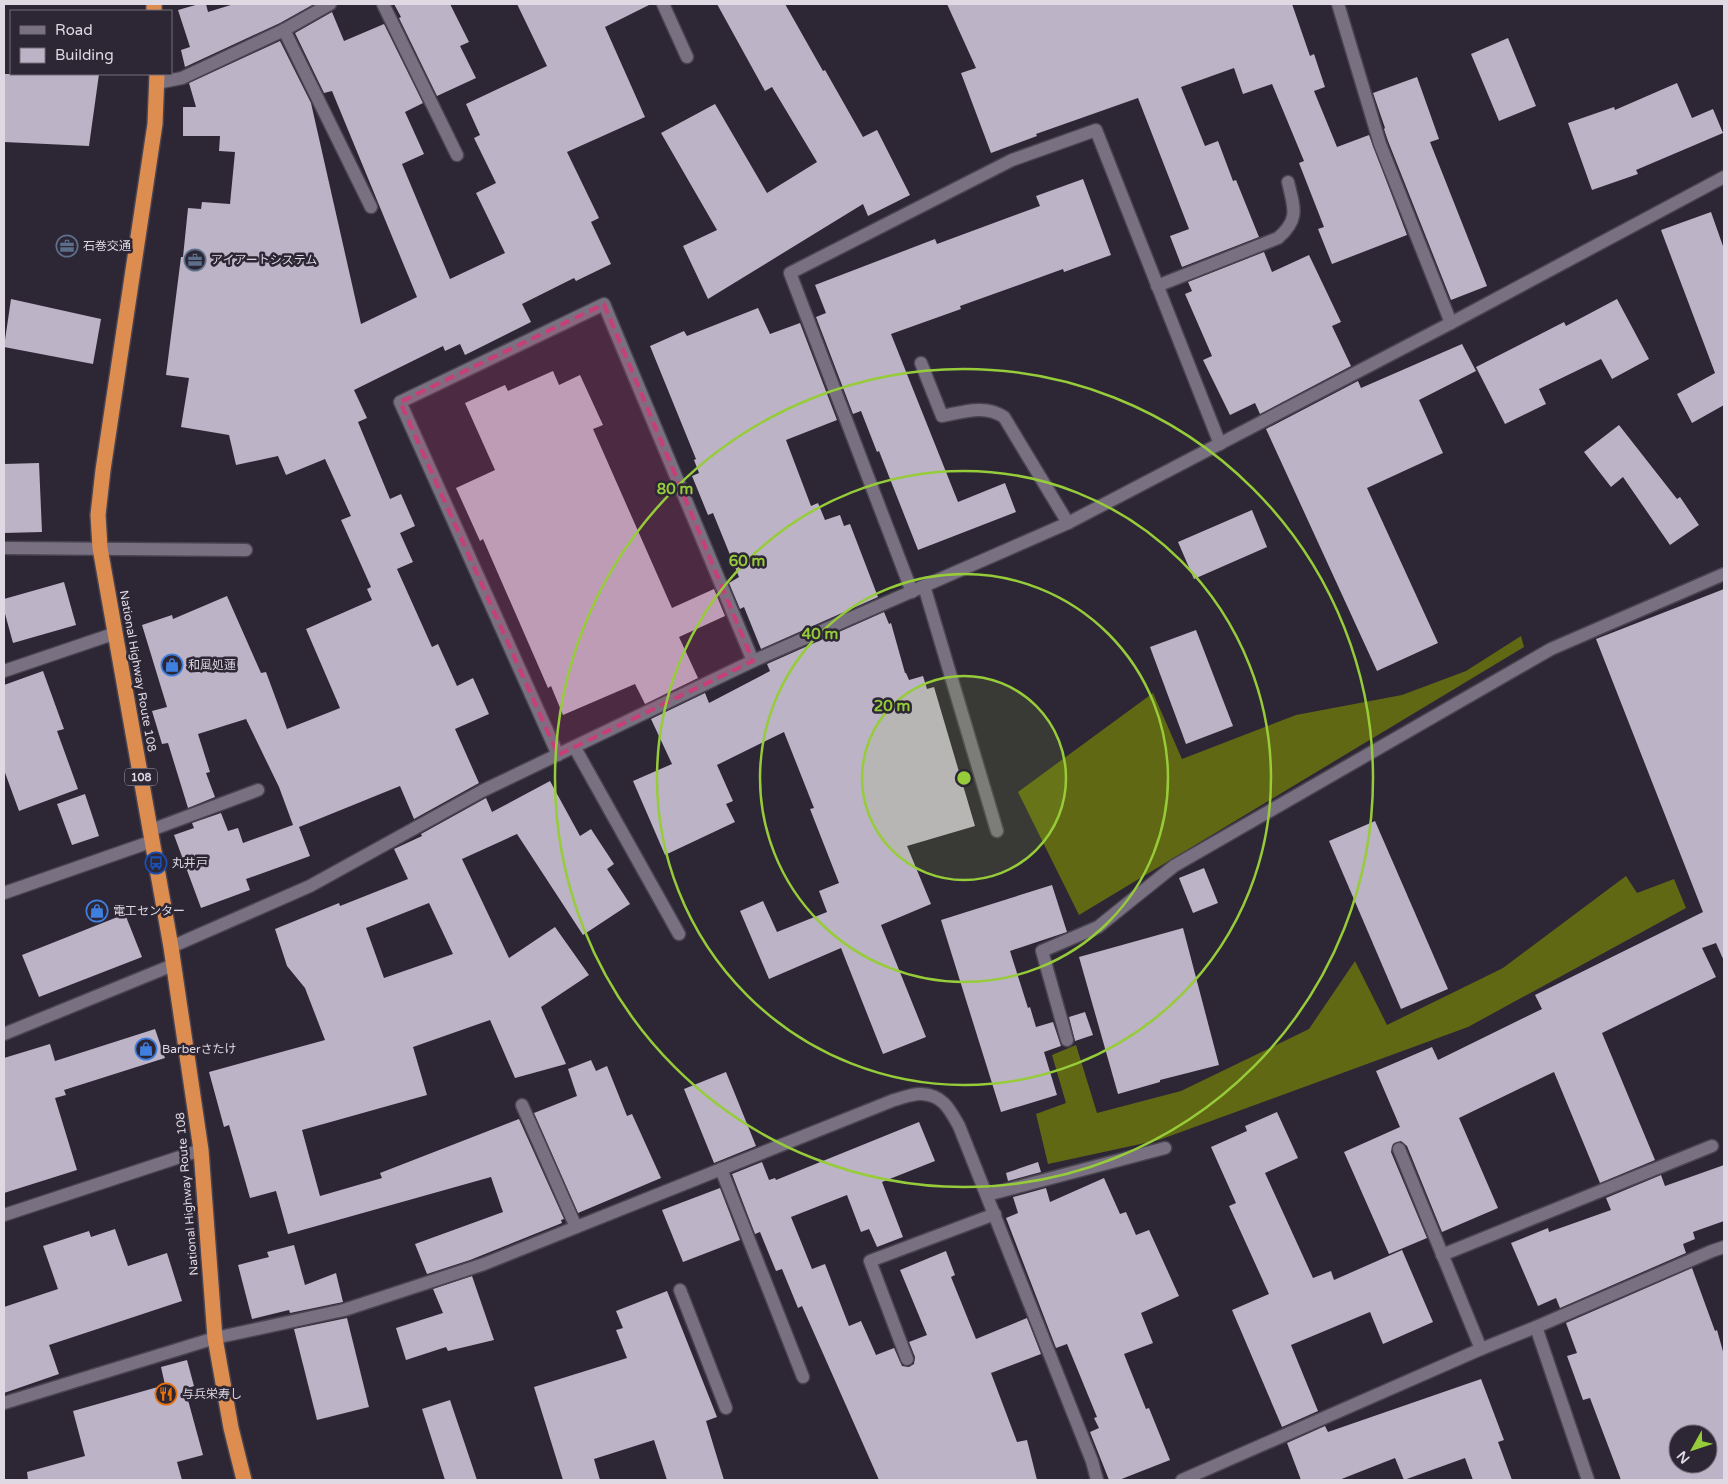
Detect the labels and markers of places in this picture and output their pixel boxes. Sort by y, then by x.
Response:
office icon: 石巻交通 [55,234,79,258]
place label: 石巻交通 [83,239,131,253]
office icon: アイアートシステム [183,248,207,272]
place label: アイアートシステム [211,253,317,267]
shop icon: 和風処蓮 [160,653,184,677]
place label: 和風処蓮 [188,658,236,672]
centre of rings [955,769,973,787]
bus stop icon: 丸井戸 [144,851,168,875]
place label: 丸井戸 [172,856,208,870]
shop icon: 電工センター [85,899,109,923]
place label: 電工センター [113,904,185,918]
shop icon: Barberさたけ [134,1037,158,1061]
place label: Barberさたけ [162,1042,237,1056]
restaurant icon: 与兵栄寿し [154,1382,178,1406]
place label: 与兵栄寿し [182,1387,242,1401]

